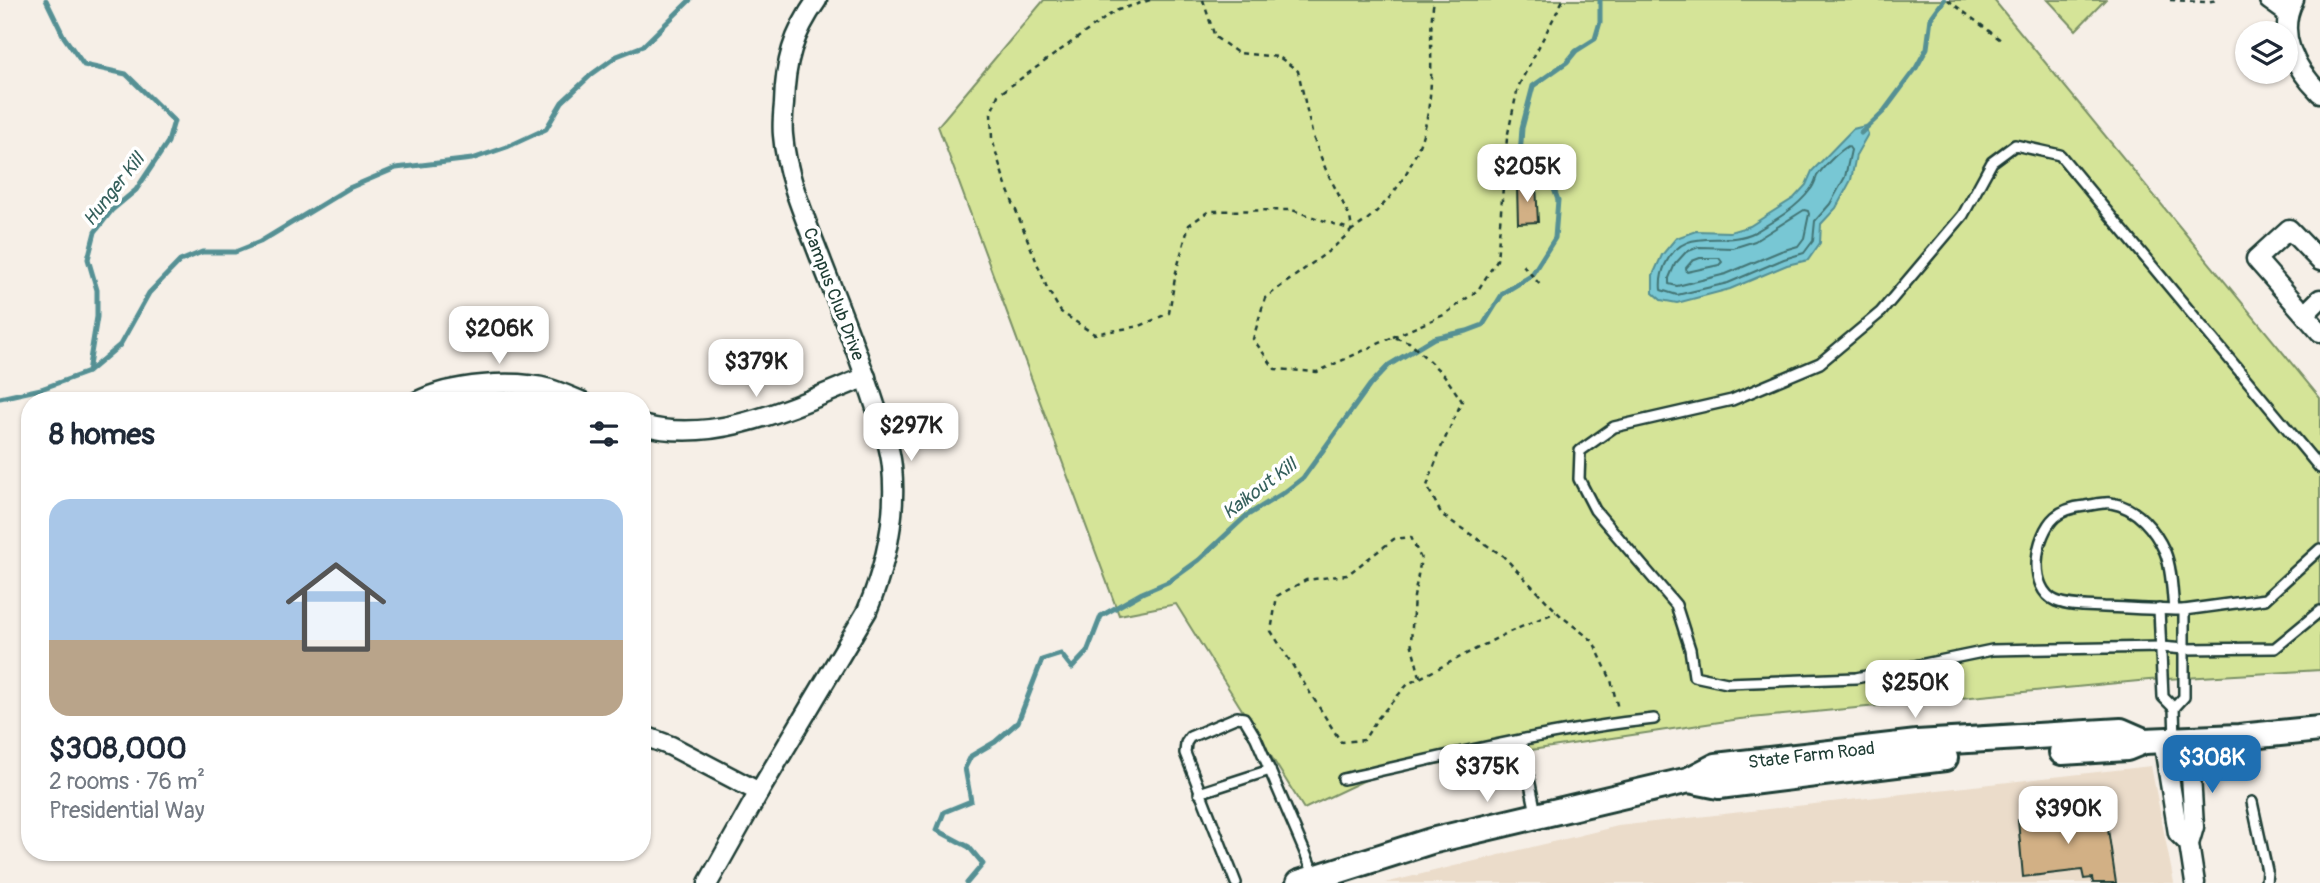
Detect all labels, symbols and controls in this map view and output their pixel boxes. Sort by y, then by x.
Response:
map controls [2235,21,2298,84]
button: layers [2235,21,2298,84]
pin: $205K [1478,144,1576,204]
water label: Hunger Kill [78,146,151,231]
text: $205K [1493,152,1561,181]
street label: Campus Club Drive [798,224,870,364]
pin: $206K [450,306,548,366]
text: $206K [465,314,533,343]
pin: $379K [707,340,805,399]
text: $379K [724,347,788,376]
pin: $297K [862,404,960,463]
text: $297K [879,411,943,440]
icon: filters [585,415,623,453]
text: 8 homes [49,416,155,453]
water label: Kaikout Kill [1218,452,1304,525]
icon: home [273,544,399,670]
pin: $250K [1866,660,1964,720]
text: $250K [1881,668,1949,697]
text: $308,000 [49,730,187,767]
pin: $308K [2163,736,2261,795]
street label: State Farm Road [1747,737,1876,774]
text: $308K [2179,743,2245,772]
pin: $375K [1438,744,1536,804]
text: $375K [1455,752,1519,781]
text: 2 rooms · 76 m² [49,767,205,796]
pin: $390K [2019,786,2117,846]
text: $390K [2035,794,2101,823]
text: Presidential Way [49,796,205,825]

